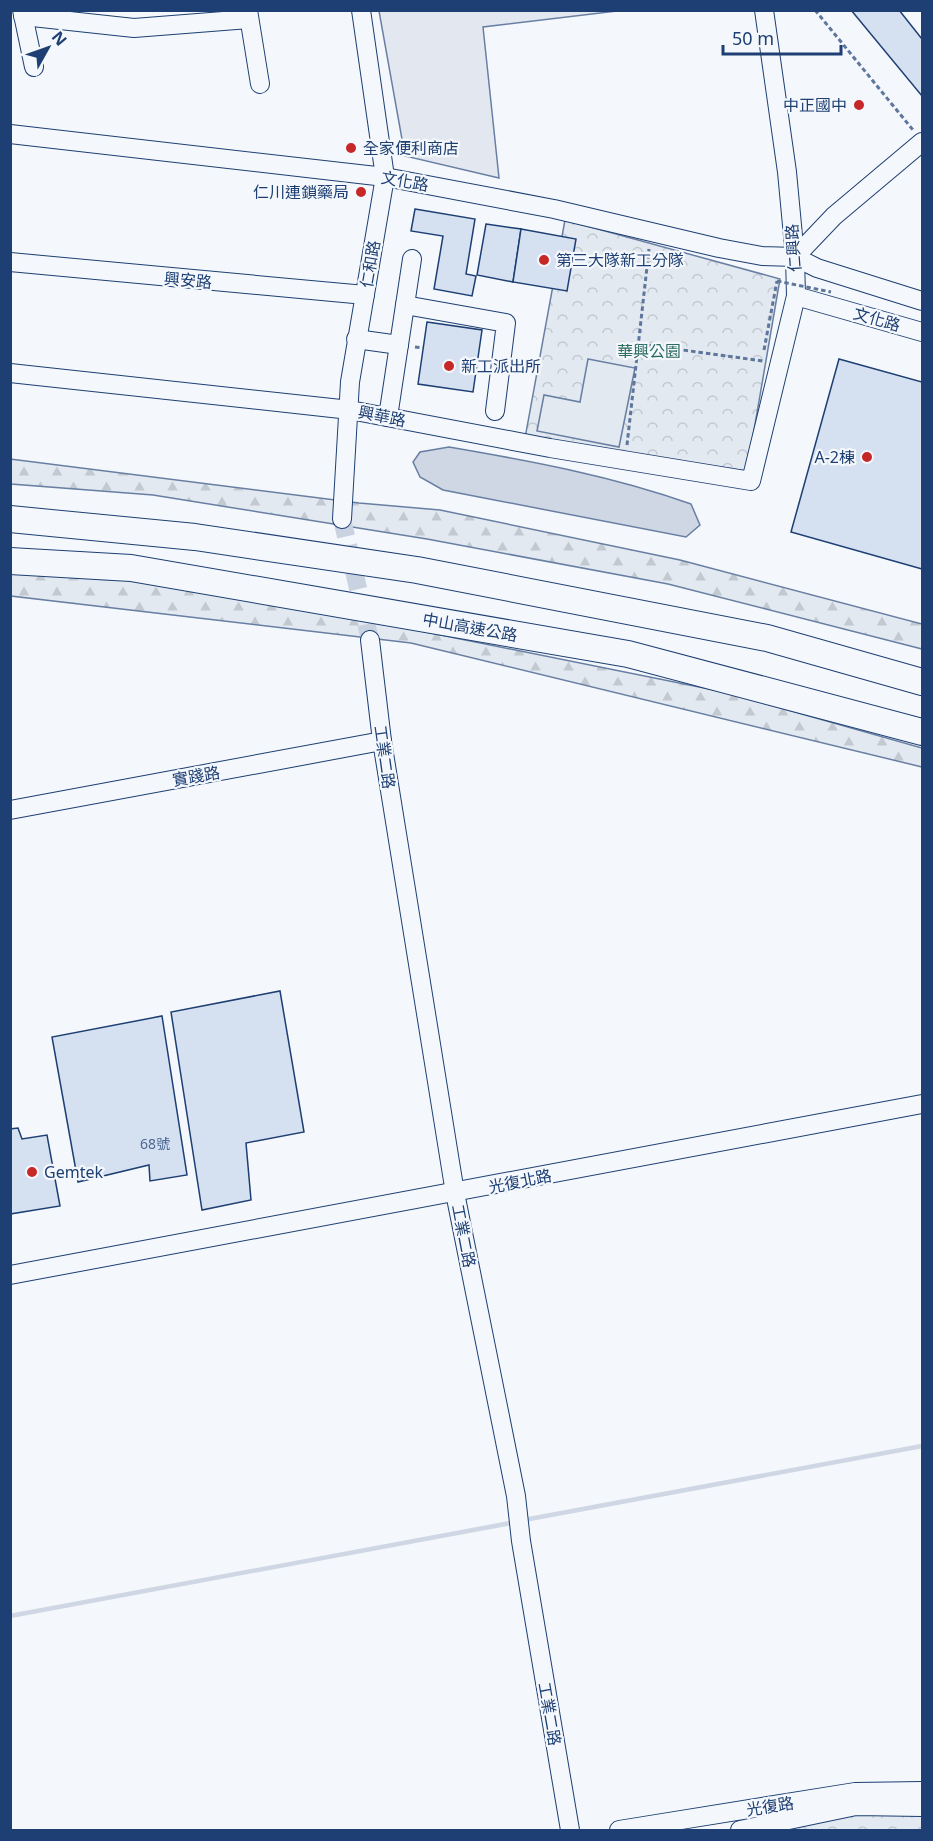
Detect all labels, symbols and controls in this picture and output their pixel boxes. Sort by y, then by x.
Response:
north arrow [18,18,78,78]
scale bar [723,18,842,56]
text: N [47,26,72,50]
text: 50 m [732,26,774,50]
place label: 中正國中 [783,94,847,116]
marker: 中正國中 [852,98,866,112]
place label: 全家便利商店 [363,137,459,159]
marker: 全家便利商店 [344,141,358,155]
street label: 文化路 [379,166,431,196]
place label: 仁川連鎖藥局 [253,181,349,203]
marker: 仁川連鎖藥局 [354,185,368,199]
street label: 仁興路 [780,223,806,273]
street label: 仁和路 [355,238,385,290]
place label: 第三大隊新工分隊 [556,249,684,271]
marker: 第三大隊新工分隊 [537,253,551,267]
street label: 興安路 [163,267,213,293]
street label: 文化路 [851,302,903,336]
park label: 華興公園 [617,340,681,362]
place label: 新工派出所 [461,355,541,377]
marker: 新工派出所 [442,359,456,373]
street label: 興華路 [356,401,408,431]
place label: A-2棟 [814,446,855,468]
marker: A-2棟 [860,450,874,464]
street label: 中山高速公路 [421,608,519,646]
street label: 工業二路 [370,724,400,790]
street label: 實踐路 [170,761,222,791]
house number: 68號 [140,1134,170,1153]
place label: Gemtek [44,1161,103,1183]
street label: 光復北路 [486,1164,554,1198]
marker: Gemtek [25,1165,39,1179]
street label: 工業二路 [447,1202,481,1270]
street label: 工業二路 [534,1681,566,1747]
street label: 光復路 [745,1791,795,1821]

